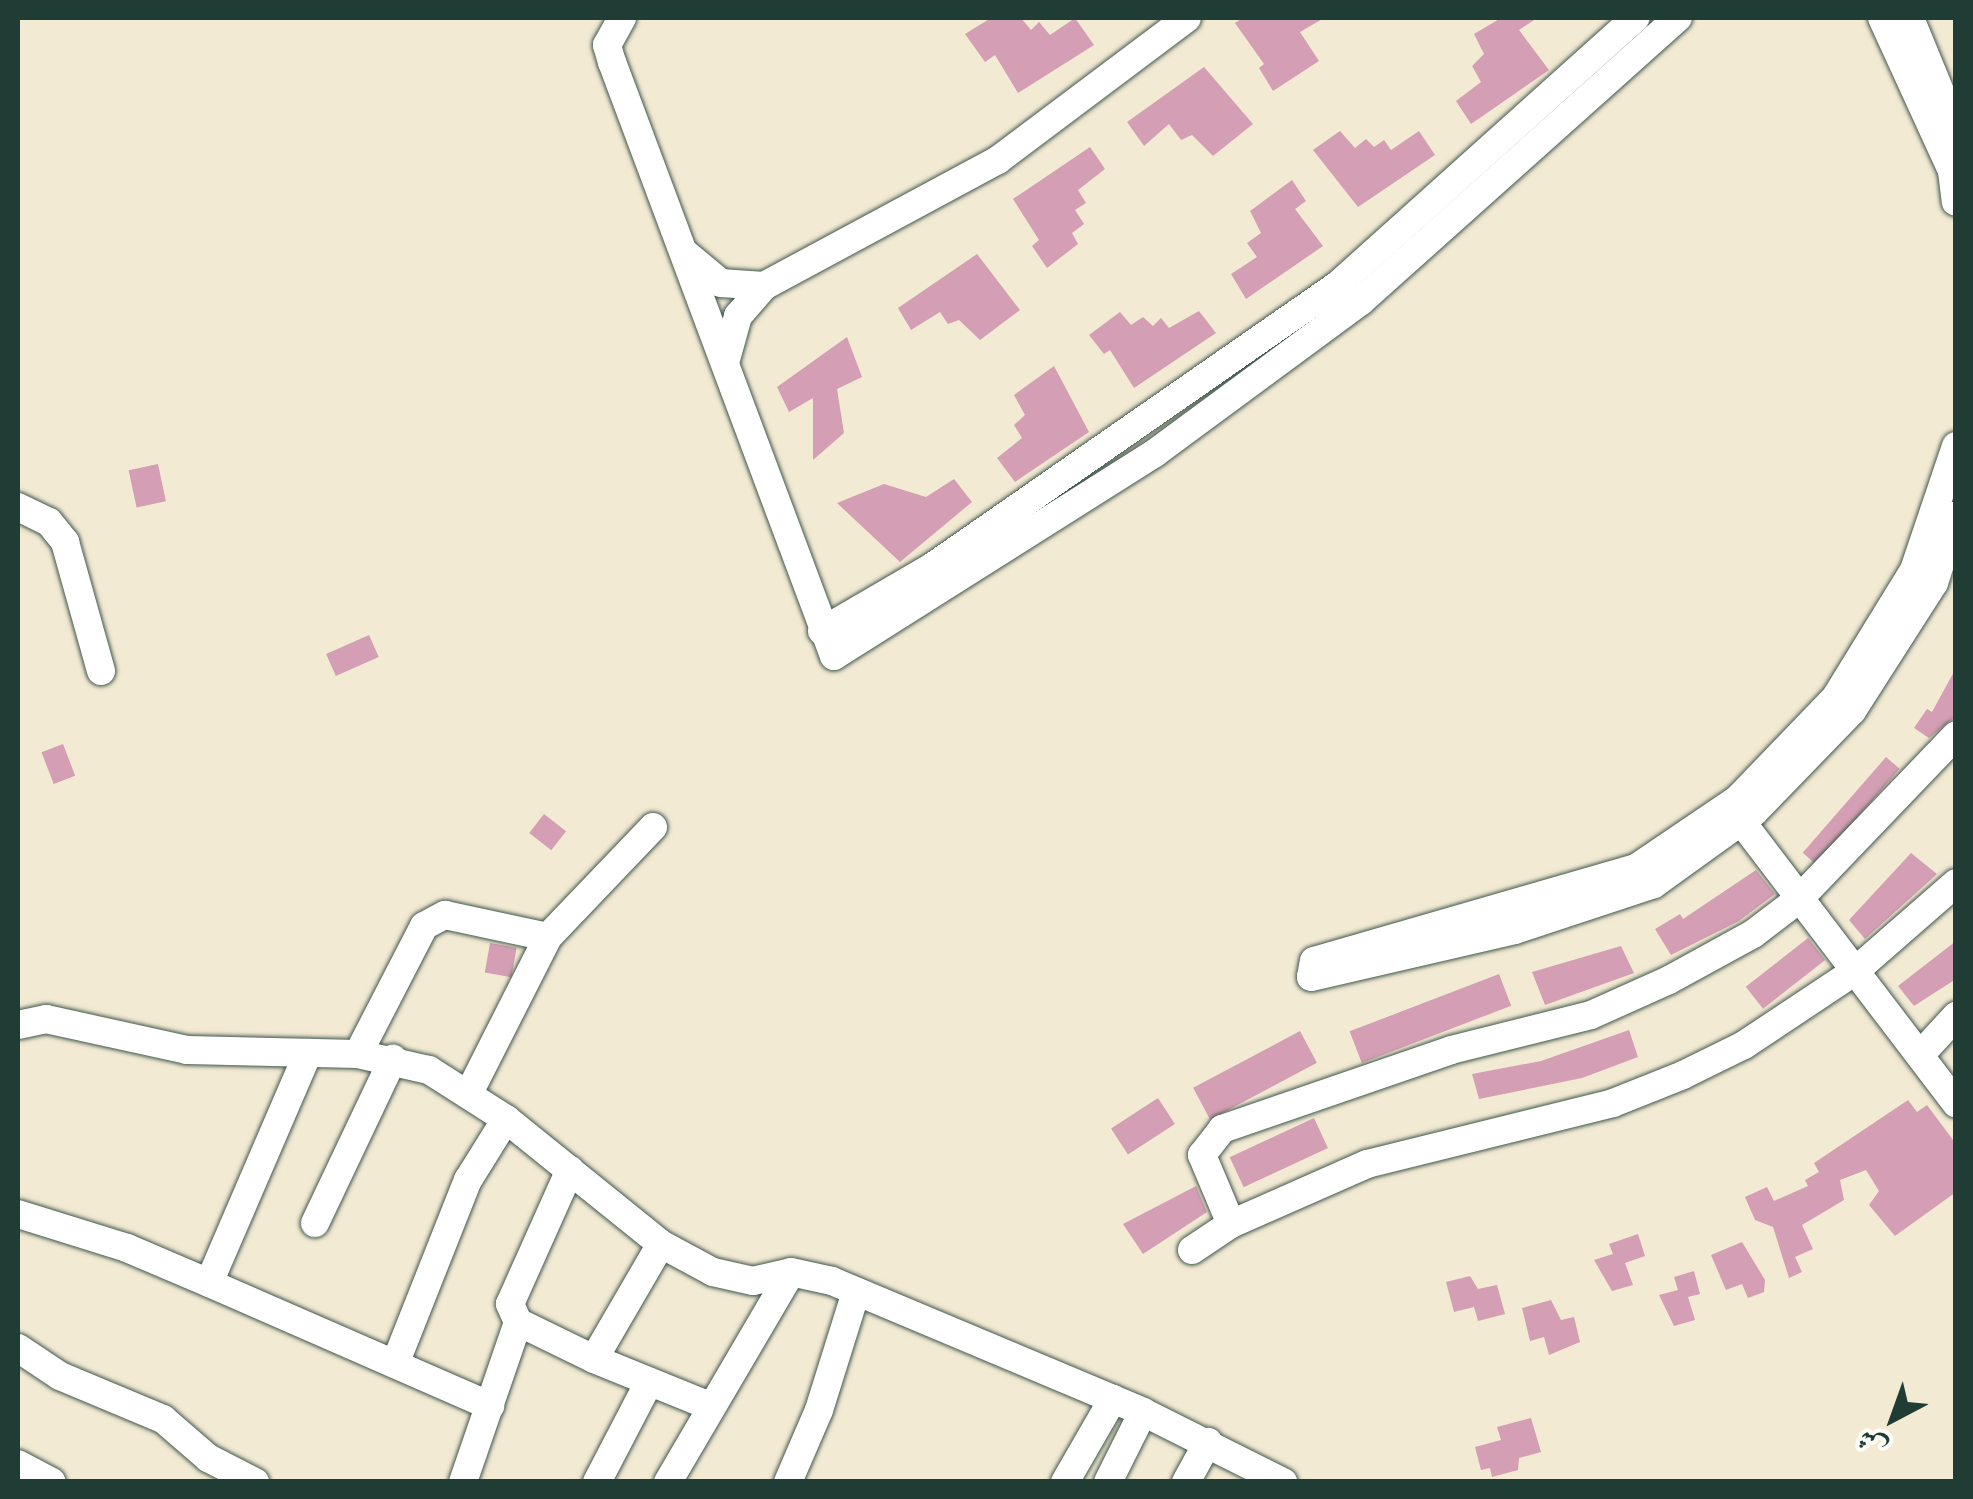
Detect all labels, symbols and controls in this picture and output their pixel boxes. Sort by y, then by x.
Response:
north arrow [1843,1369,1943,1469]
text: ش [1850,1418,1896,1466]

